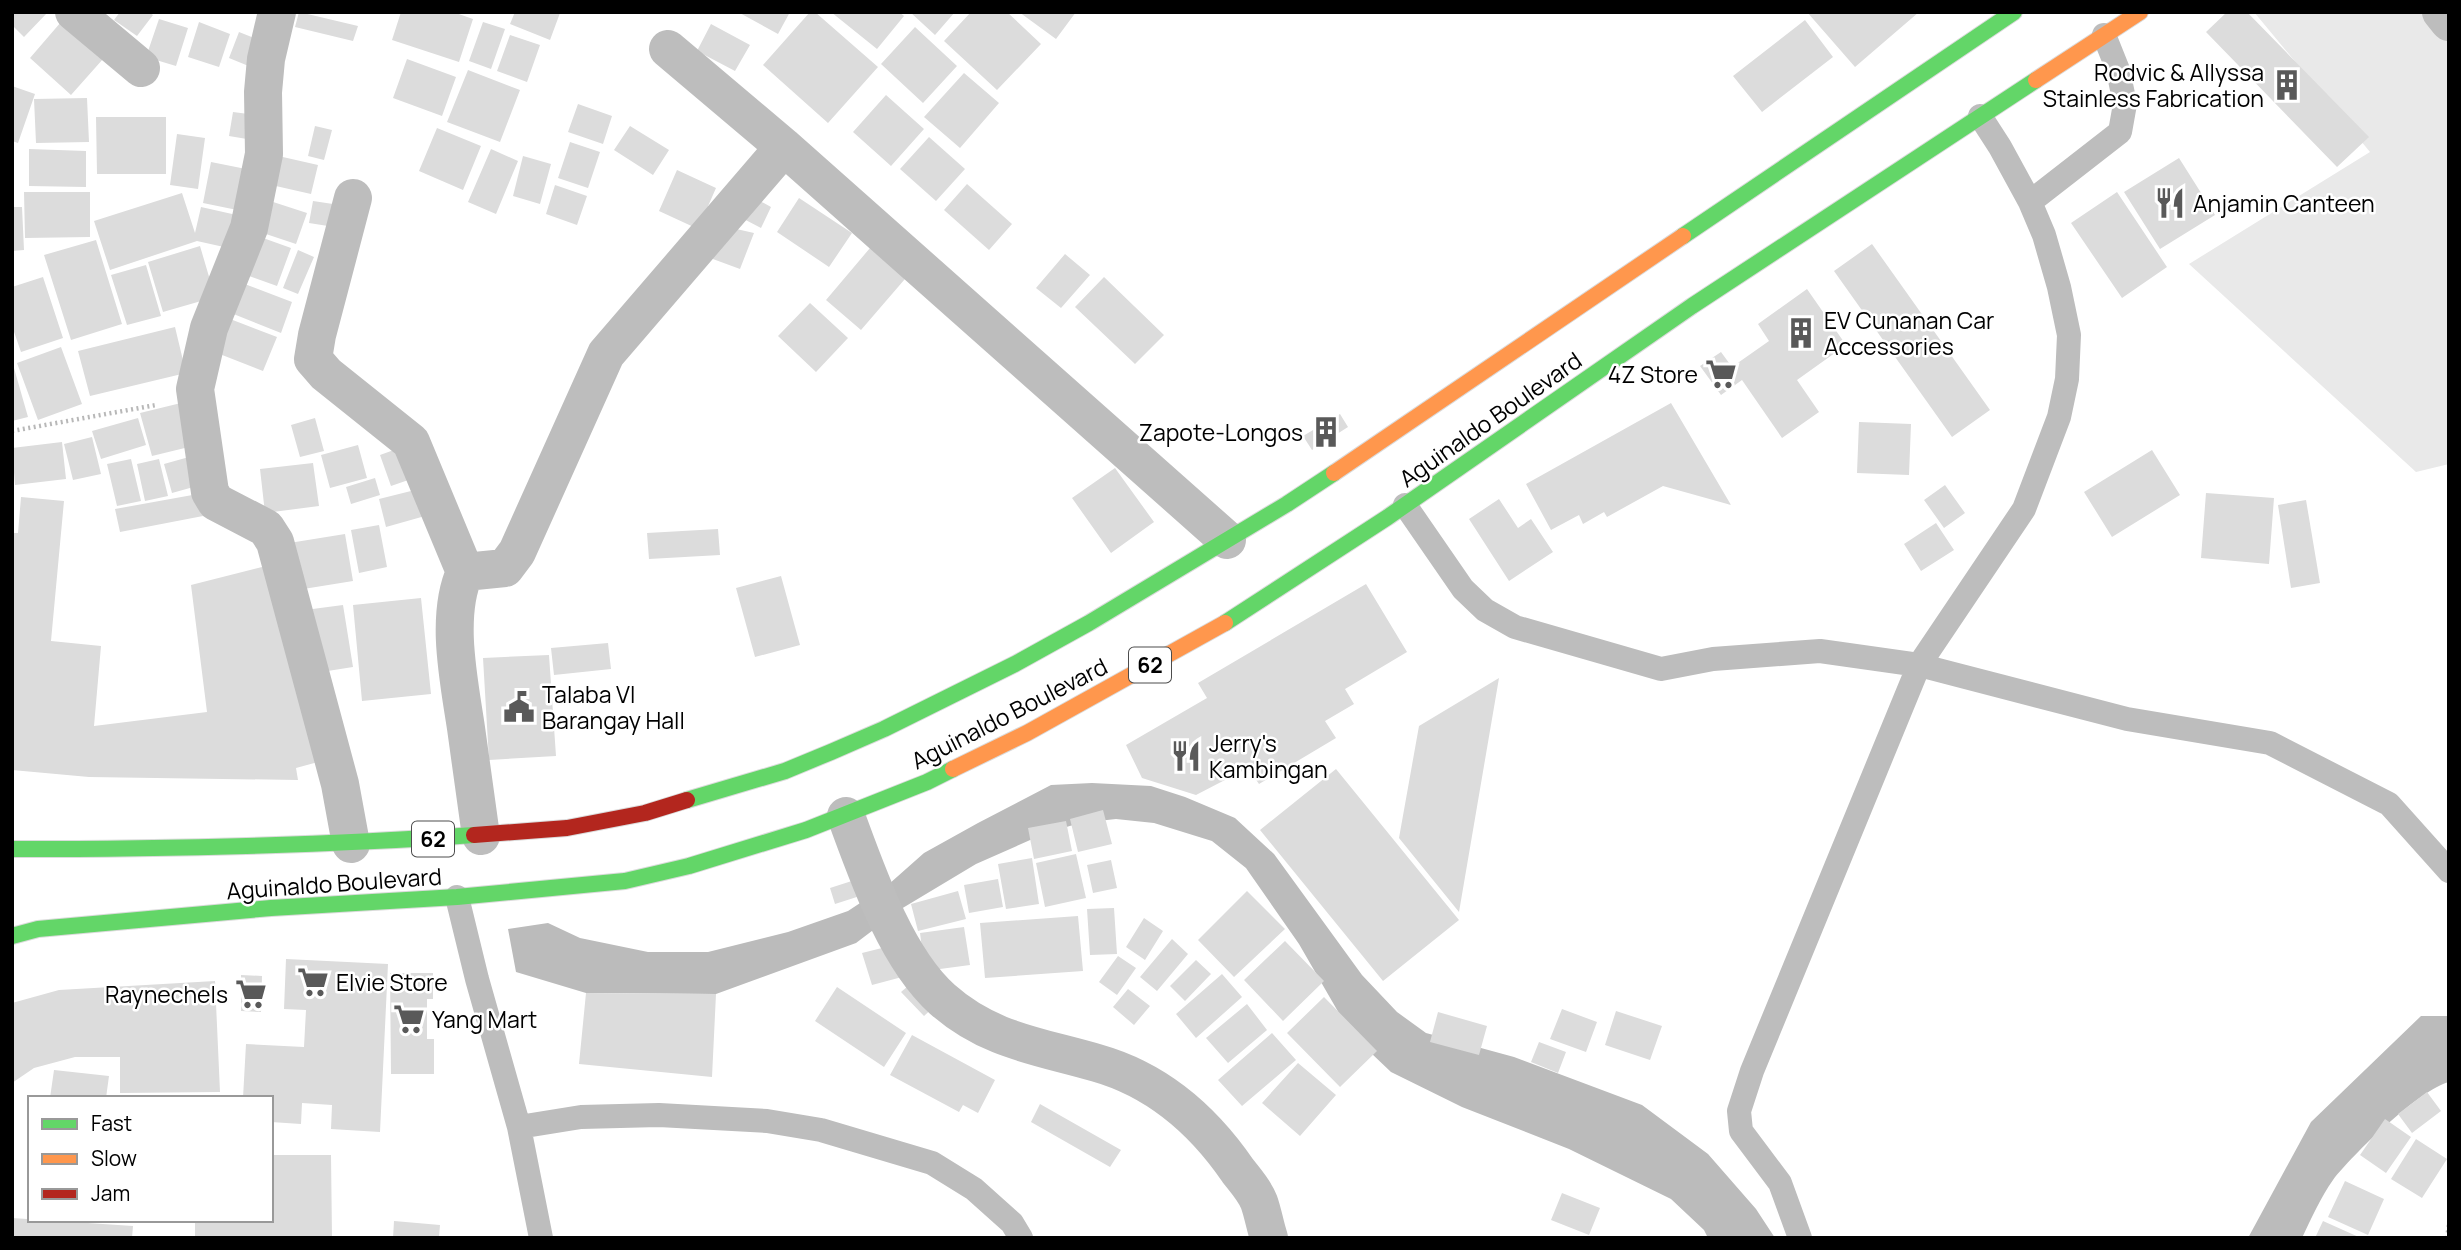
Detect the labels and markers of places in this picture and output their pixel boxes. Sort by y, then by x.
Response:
place label: Rodvic & Allyssa Stainless Fabrication [2043,56,2264,114]
building icon: Rodvic & Allyssa Stainless Fabrication [2270,68,2304,102]
restaurant icon: Anjamin Canteen [2153,186,2187,220]
place label: Anjamin Canteen [2193,187,2375,219]
place label: EV Cunanan Car Accessories [1824,304,1994,362]
building icon: EV Cunanan Car Accessories [1784,316,1818,350]
supermarket icon: 4Z Store [1704,357,1738,391]
place label: 4Z Store [1608,358,1698,390]
building icon: Zapote-Longos [1309,415,1343,449]
place label: Zapote-Longos [1139,416,1303,448]
place label: Talaba VI Barangay Hall [542,678,685,736]
public building icon: Talaba VI Barangay Hall [502,690,536,724]
place label: Jerry's Kambingan [1209,727,1328,785]
restaurant icon: Jerry's Kambingan [1169,739,1203,773]
supermarket icon: Elvie Store [296,965,330,999]
place label: Elvie Store [336,966,448,998]
supermarket icon: Raynechels [234,977,268,1011]
place label: Raynechels [105,978,228,1010]
supermarket icon: Yang Mart [392,1002,426,1036]
place label: Yang Mart [432,1003,537,1035]

